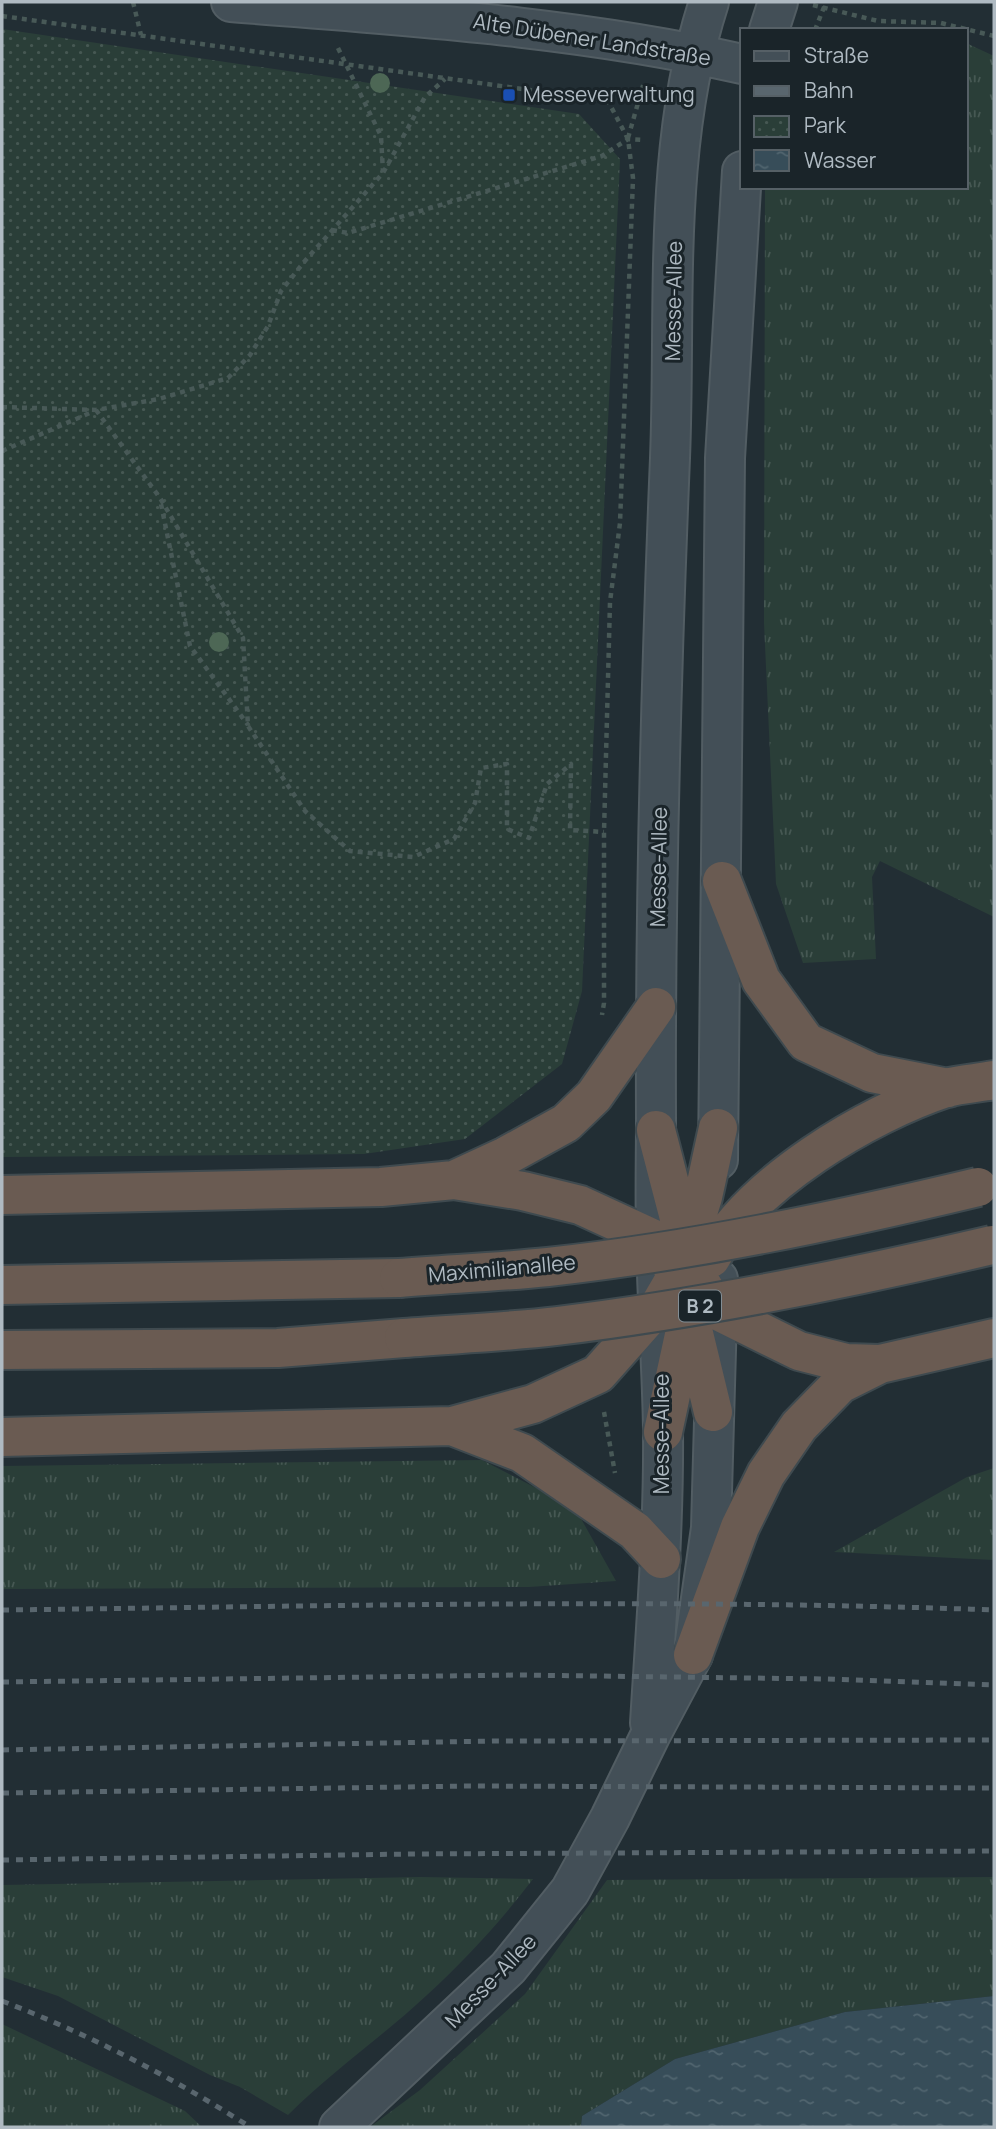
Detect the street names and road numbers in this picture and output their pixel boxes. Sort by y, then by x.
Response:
street label: Alte Dübener Landstraße [471,6,713,72]
street label: Messe-Allee [658,241,688,361]
street label: Messe-Allee [643,807,673,927]
street label: Maximilianallee [427,1248,577,1288]
road number: B 2 [679,1290,721,1322]
street label: Messe-Allee [647,1374,675,1494]
street label: Messe-Allee [438,1927,542,2033]

